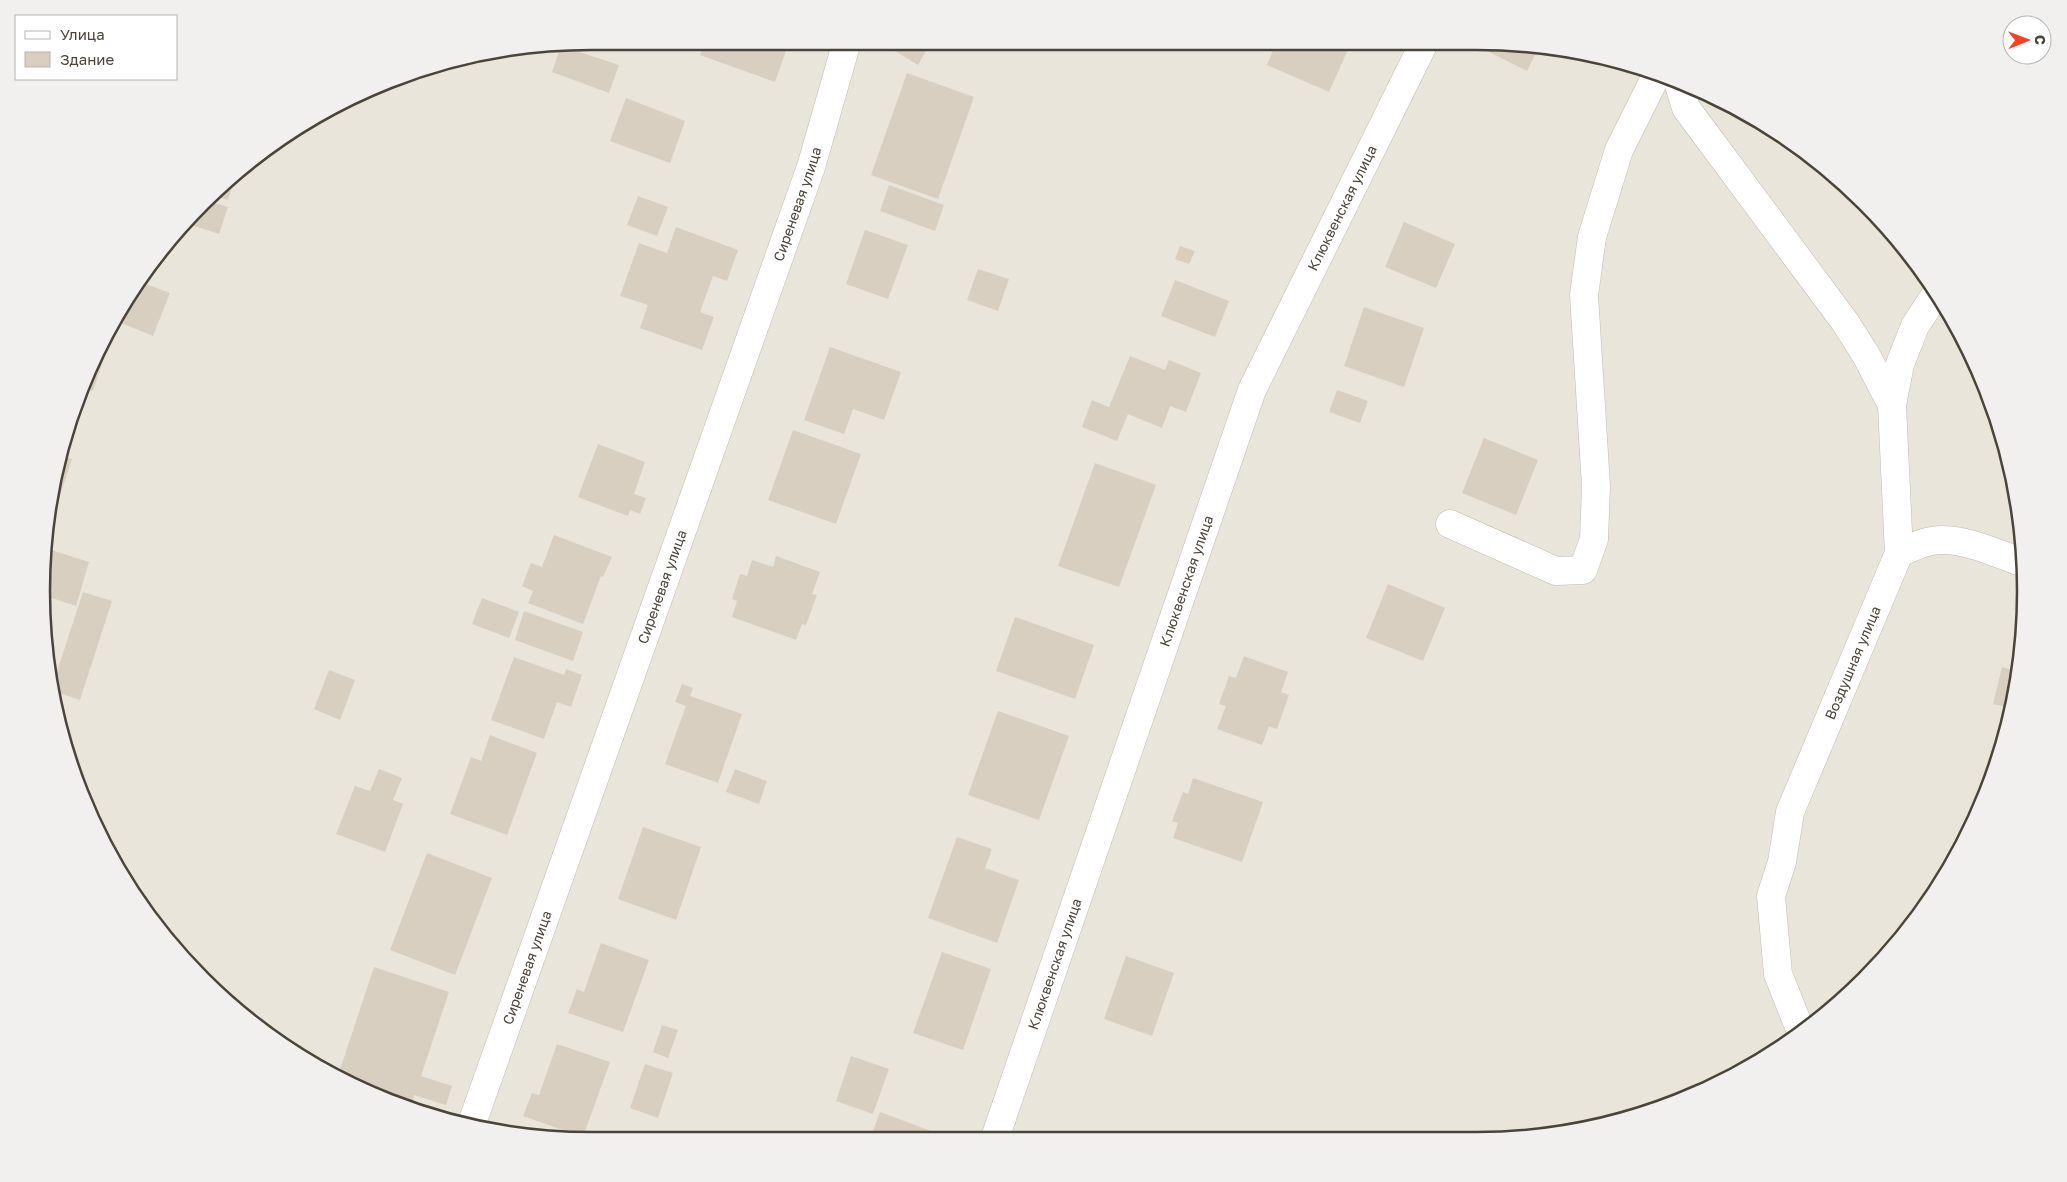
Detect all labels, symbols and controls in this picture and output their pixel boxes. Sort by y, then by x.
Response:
legend [15,15,178,80]
north arrow [2002,15,2052,65]
text: Улица [60,25,105,43]
text: С [2032,35,2049,45]
text: Здание [60,50,114,68]
street label: Клюквенская улица [1304,142,1380,273]
street label: Сиреневая улица [769,145,824,263]
street label: Клюквенская улица [1155,513,1216,649]
street label: Сиреневая улица [634,527,690,646]
street label: Воздушная улица [1821,603,1884,722]
street label: Клюквенская улица [1024,896,1085,1032]
street label: Сиреневая улица [499,908,555,1027]

